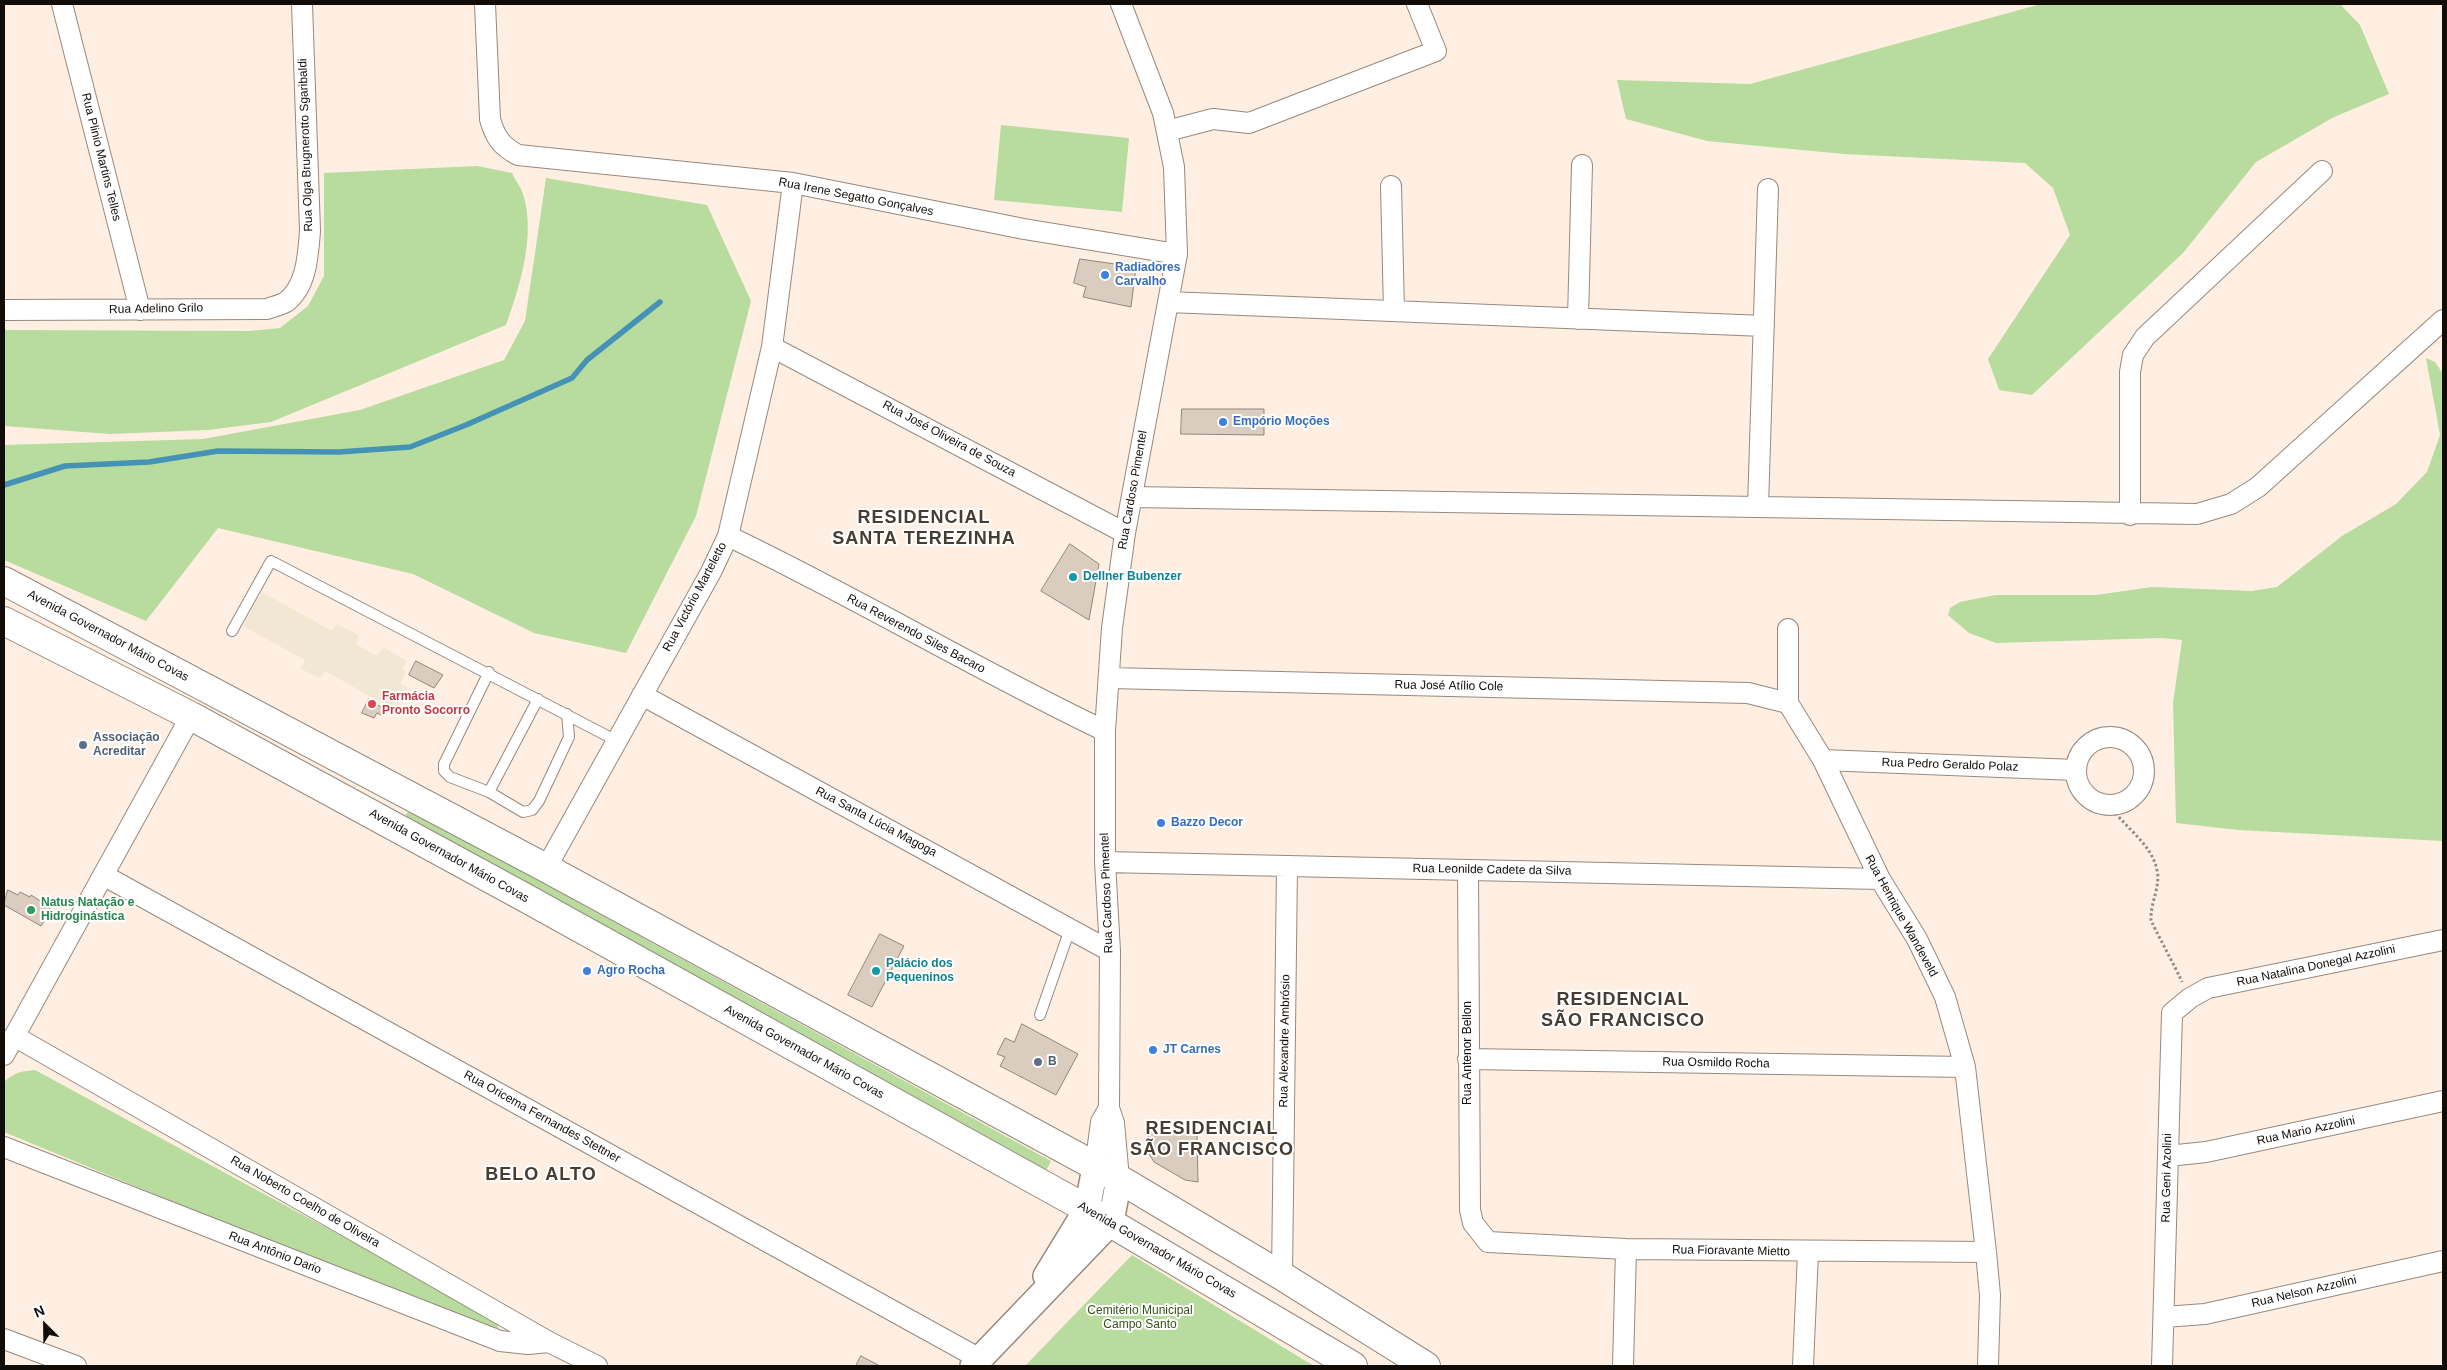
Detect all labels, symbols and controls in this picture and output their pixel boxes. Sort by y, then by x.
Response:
street label: Rua Olga Brugnerotto Sgaribaldi [296,58,316,232]
street label: Rua Plinio Martins Telles [78,92,124,222]
street label: Rua Irene Segatto Gonçalves [777,175,935,219]
place label: Radiadores Carvalho [1115,261,1180,289]
marker: Radiadores Carvalho [1099,269,1111,281]
street label: Rua Adelino Grilo [109,301,203,317]
street label: Rua José Oliveira de Souza [880,398,1018,480]
place label: Empório Moções [1233,415,1330,429]
marker: Empório Moções [1217,416,1229,428]
street label: Rua Cardoso Pimentel [1115,429,1151,551]
district label: RESIDENCIAL SANTA TEREZINHA [830,507,1018,550]
street label: Rua Victório Marteletto [660,540,730,654]
place label: Dellner Bubenzer [1083,570,1182,584]
marker: Dellner Bubenzer [1067,571,1079,583]
street label: Avenida Governador Mário Covas [25,587,191,685]
street label: Rua Reverendo Siles Bacaro [844,591,988,677]
street label: Rua José Atílio Cole [1395,678,1503,694]
place label: Farmácia Pronto Socorro [382,690,470,718]
marker: Farmácia Pronto Socorro [366,698,378,710]
place label: Associação Acreditar [93,731,160,759]
marker: Associação Acreditar [77,739,89,751]
street label: Rua Pedro Geraldo Polaz [1881,755,2019,775]
street label: Rua Santa Lúcia Magoga [813,784,939,860]
street label: Avenida Governador Mário Covas [367,806,531,906]
place label: Bazzo Decor [1171,816,1243,830]
marker: Bazzo Decor [1155,817,1167,829]
street label: Rua Cardoso Pimentel [1098,832,1116,954]
street label: Rua Henrique Wandeveld [1862,853,1940,979]
street label: Rua Leonilde Cadete da Silva [1412,861,1572,879]
place label: Natus Natação e Hidroginástica [41,896,134,924]
marker: Natus Natação e Hidroginástica [25,904,37,916]
street label: Rua Natalina Donegal Azzolini [2235,942,2397,990]
place label: Palácio dos Pequeninos [886,957,954,985]
place label: Agro Rocha [597,964,665,978]
marker: Agro Rocha [581,965,593,977]
marker: Palácio dos Pequeninos [870,965,882,977]
street label: Rua Alexandre Ambrósio [1277,974,1293,1108]
district label: RESIDENCIAL SÃO FRANCISCO [1539,989,1707,1032]
street label: Rua Antenor Bellon [1461,1001,1475,1105]
street label: Avenida Governador Mário Covas [722,1002,886,1102]
place label: JT Carnes [1163,1043,1221,1057]
marker: JT Carnes [1147,1044,1159,1056]
place label: B [1048,1055,1057,1069]
street label: Rua Osmildo Rocha [1662,1055,1770,1071]
marker: B [1032,1056,1044,1068]
street label: Rua Oricema Fernandes Stettner [461,1068,623,1166]
street label: Rua Mario Azzolini [2256,1114,2356,1148]
district label: RESIDENCIAL SÃO FRANCISCO [1128,1118,1296,1160]
street label: Rua Geni Azolini [2159,1133,2175,1223]
street label: Rua Noberto Coelho de Oliveira [228,1153,382,1251]
district label: BELO ALTO [484,1164,598,1186]
street label: Avenida Governador Mário Covas [1075,1199,1239,1301]
street label: Rua Antônio Dario [227,1229,323,1277]
street label: Rua Fioravante Mietto [1672,1243,1790,1259]
street label: Rua Nelson Azzolini [2250,1273,2358,1311]
north arrow [20,1300,70,1350]
text: N [31,1302,47,1321]
park label: Cemitério Municipal Campo Santo [1087,1304,1193,1332]

